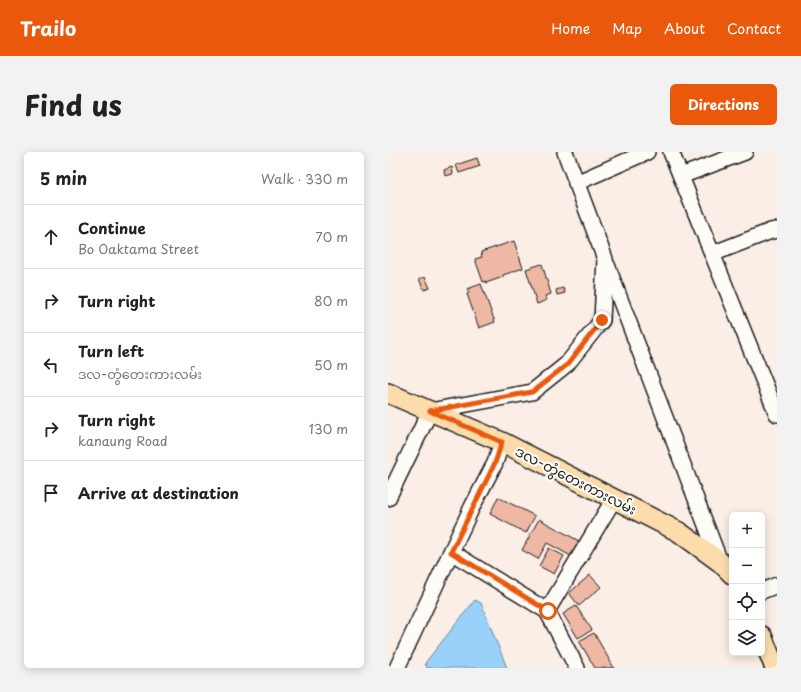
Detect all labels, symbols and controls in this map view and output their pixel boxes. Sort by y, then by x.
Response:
text: Trailo [20,14,76,42]
text: Home [551,18,590,39]
text: Map [612,18,642,39]
text: About [664,18,705,39]
text: Contact [727,18,781,39]
text: Find us [24,83,122,126]
button: Directions [670,84,777,125]
text: 5 min [40,165,87,191]
text: Walk · 330 m [261,169,348,188]
text: Continue [78,216,146,239]
icon: ahead [40,226,62,248]
text: 70 m [315,227,348,246]
text: Bo Oaktama Street [78,239,199,258]
text: Turn right [78,289,155,312]
icon: right [40,290,62,312]
text: 80 m [314,291,348,310]
route end [593,311,611,329]
text: Turn left [78,339,144,362]
icon: left [40,354,62,376]
text: 50 m [314,355,348,374]
text: ဒလ-တွံတေးကားလမ်း [78,364,202,383]
text: Turn right [78,408,155,431]
icon: right [40,418,62,440]
text: 130 m [309,419,348,438]
text: kanaung Road [78,431,168,450]
street label: ဒလ-တွံတေးကားလမ်း [511,440,640,521]
text: Arrive at destination [78,481,239,504]
icon: arrive [40,482,62,504]
map controls [729,512,765,656]
button: + [729,512,765,548]
button: − [729,548,765,584]
button: locate [729,584,765,620]
route start [539,602,557,620]
button: layers [729,620,765,656]

